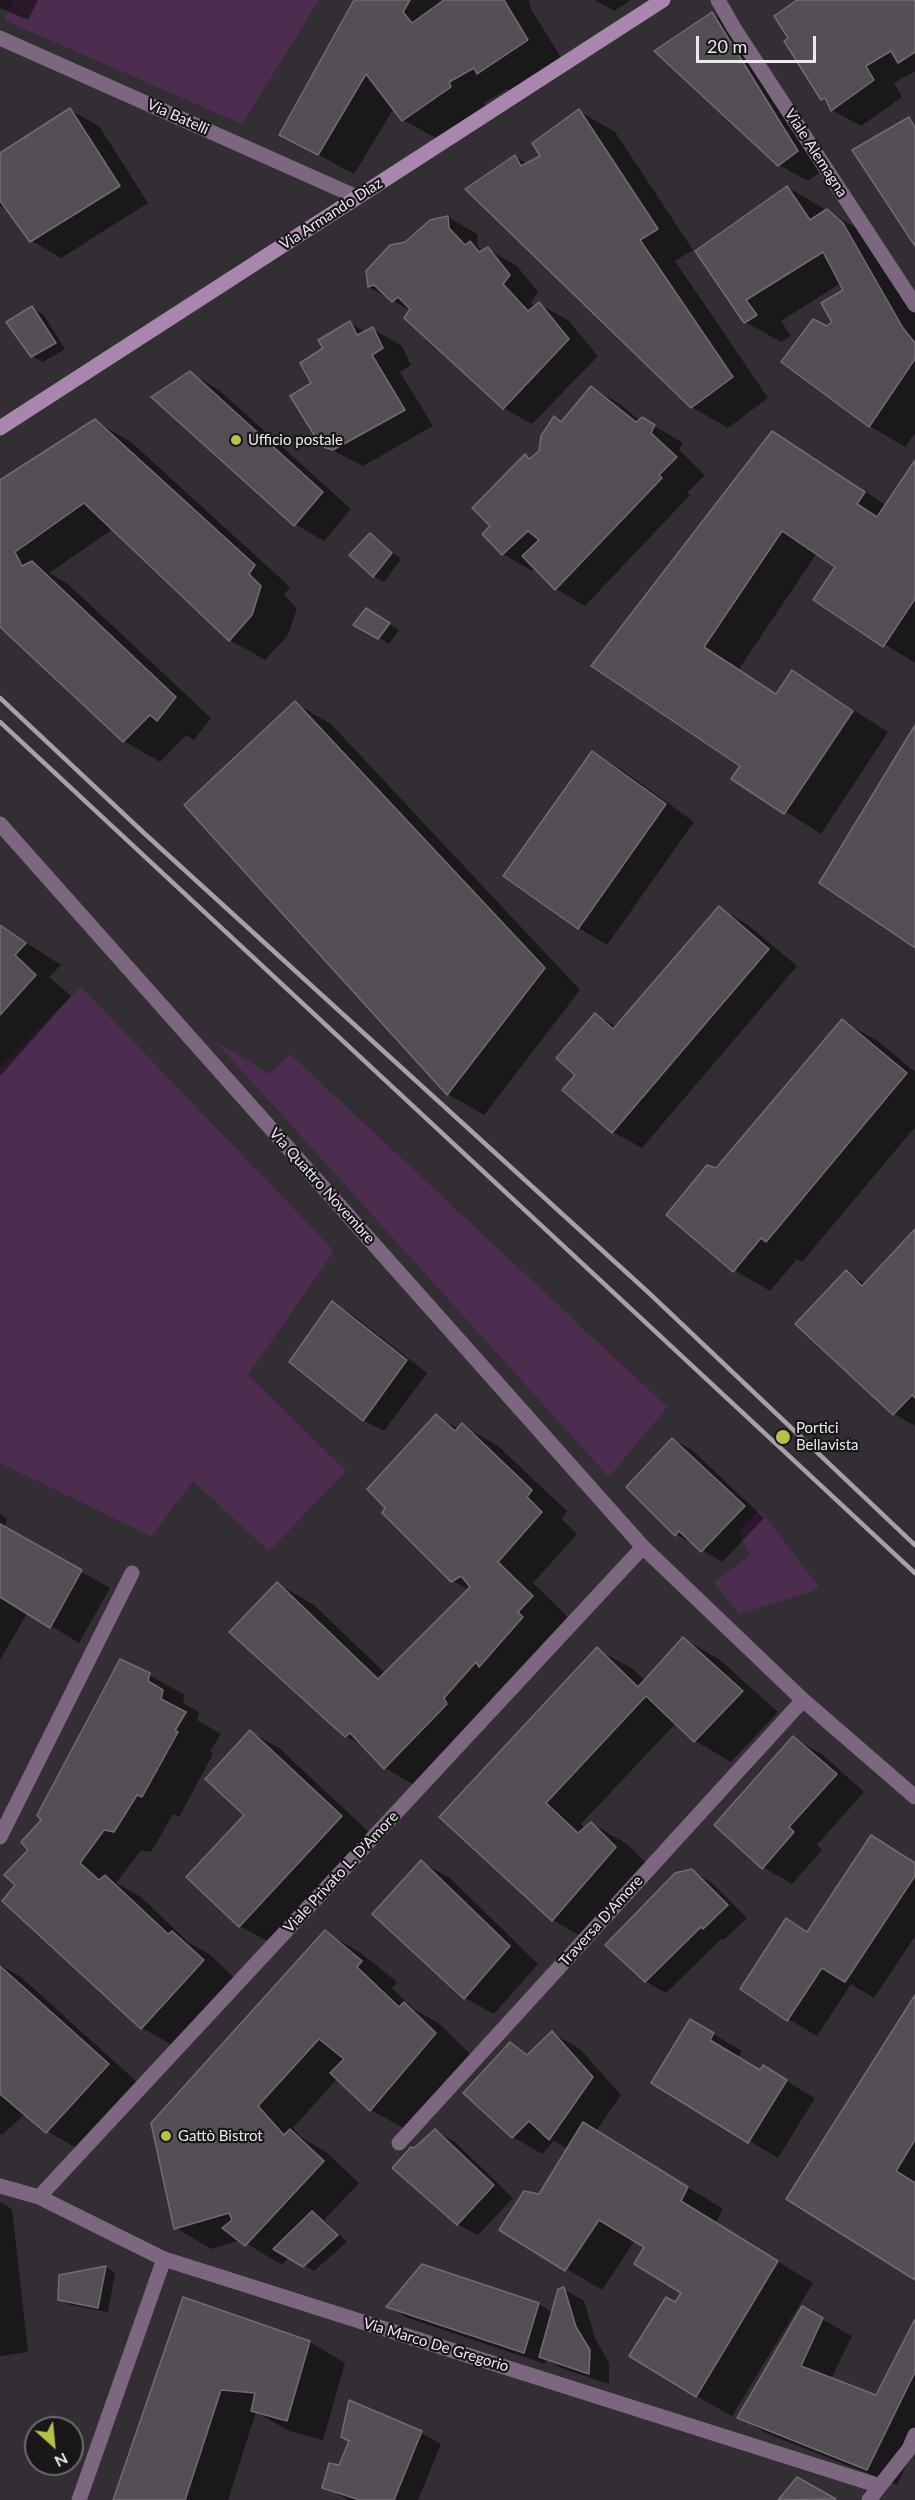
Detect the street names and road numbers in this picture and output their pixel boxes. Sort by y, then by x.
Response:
street label: Via Batelli [144,95,212,139]
street label: Viale Alemagna [781,106,851,200]
street label: Via Armando Diaz [276,174,386,254]
street label: Via Quattro Novembre [265,1125,379,1247]
street label: Viale Privato L. D'Amore [280,1807,402,1937]
street label: Traversa D'Amore [555,1872,647,1970]
street label: Via Marco De Gregorio [361,2314,511,2376]

